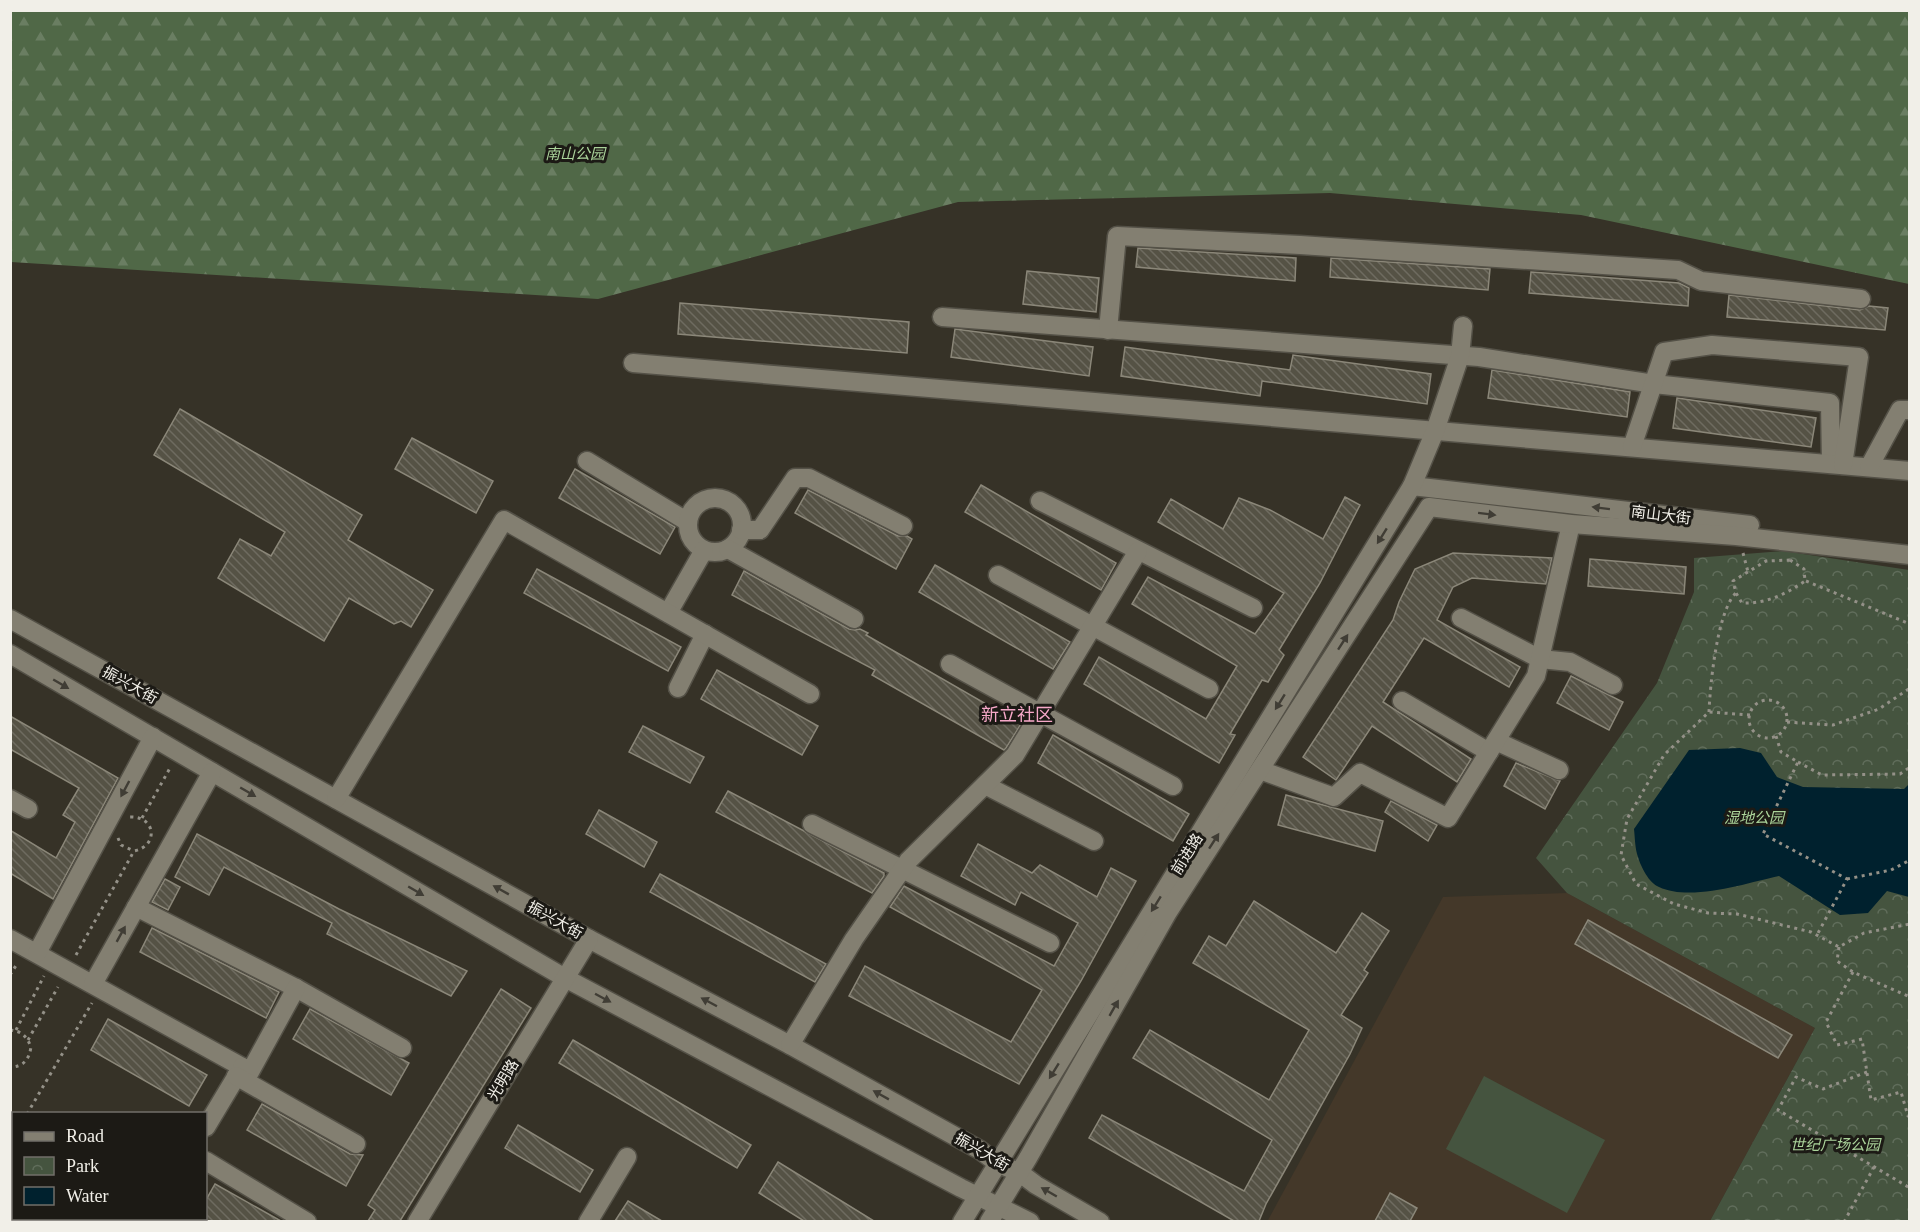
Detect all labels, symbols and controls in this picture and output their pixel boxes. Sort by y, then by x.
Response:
park label: 南山公园 [545,146,607,162]
one-way arrow [1592,503,1611,512]
street label: 南山大街 [1630,503,1692,527]
one-way arrow [1478,509,1497,519]
one-way arrow [1376,528,1387,544]
one-way arrow [1337,634,1348,650]
street label: 振兴大街 [100,663,160,707]
one-way arrow [53,678,69,689]
one-way arrow [1274,694,1285,710]
district label: 新立社区 [981,705,1053,725]
one-way arrow [120,780,130,797]
one-way arrow [240,787,256,798]
park label: 湿地公园 [1724,810,1786,826]
street label: 前进路 [1168,831,1206,877]
one-way arrow [1208,833,1219,849]
one-way arrow [408,885,424,896]
one-way arrow [492,885,509,895]
one-way arrow [1150,896,1161,912]
street label: 振兴大街 [525,898,585,942]
one-way arrow [116,925,126,942]
one-way arrow [595,993,612,1003]
one-way arrow [701,997,718,1007]
one-way arrow [1109,999,1119,1016]
street label: 光明路 [485,1057,521,1103]
one-way arrow [1048,1063,1059,1079]
one-way arrow [872,1090,889,1100]
legend [12,1112,207,1220]
text: Road [66,1126,104,1146]
street label: 振兴大街 [952,1130,1012,1174]
park label: 世纪广场公园 [1790,1137,1882,1153]
text: Park [66,1156,99,1176]
text: Water [66,1186,109,1206]
one-way arrow [1041,1187,1057,1198]

